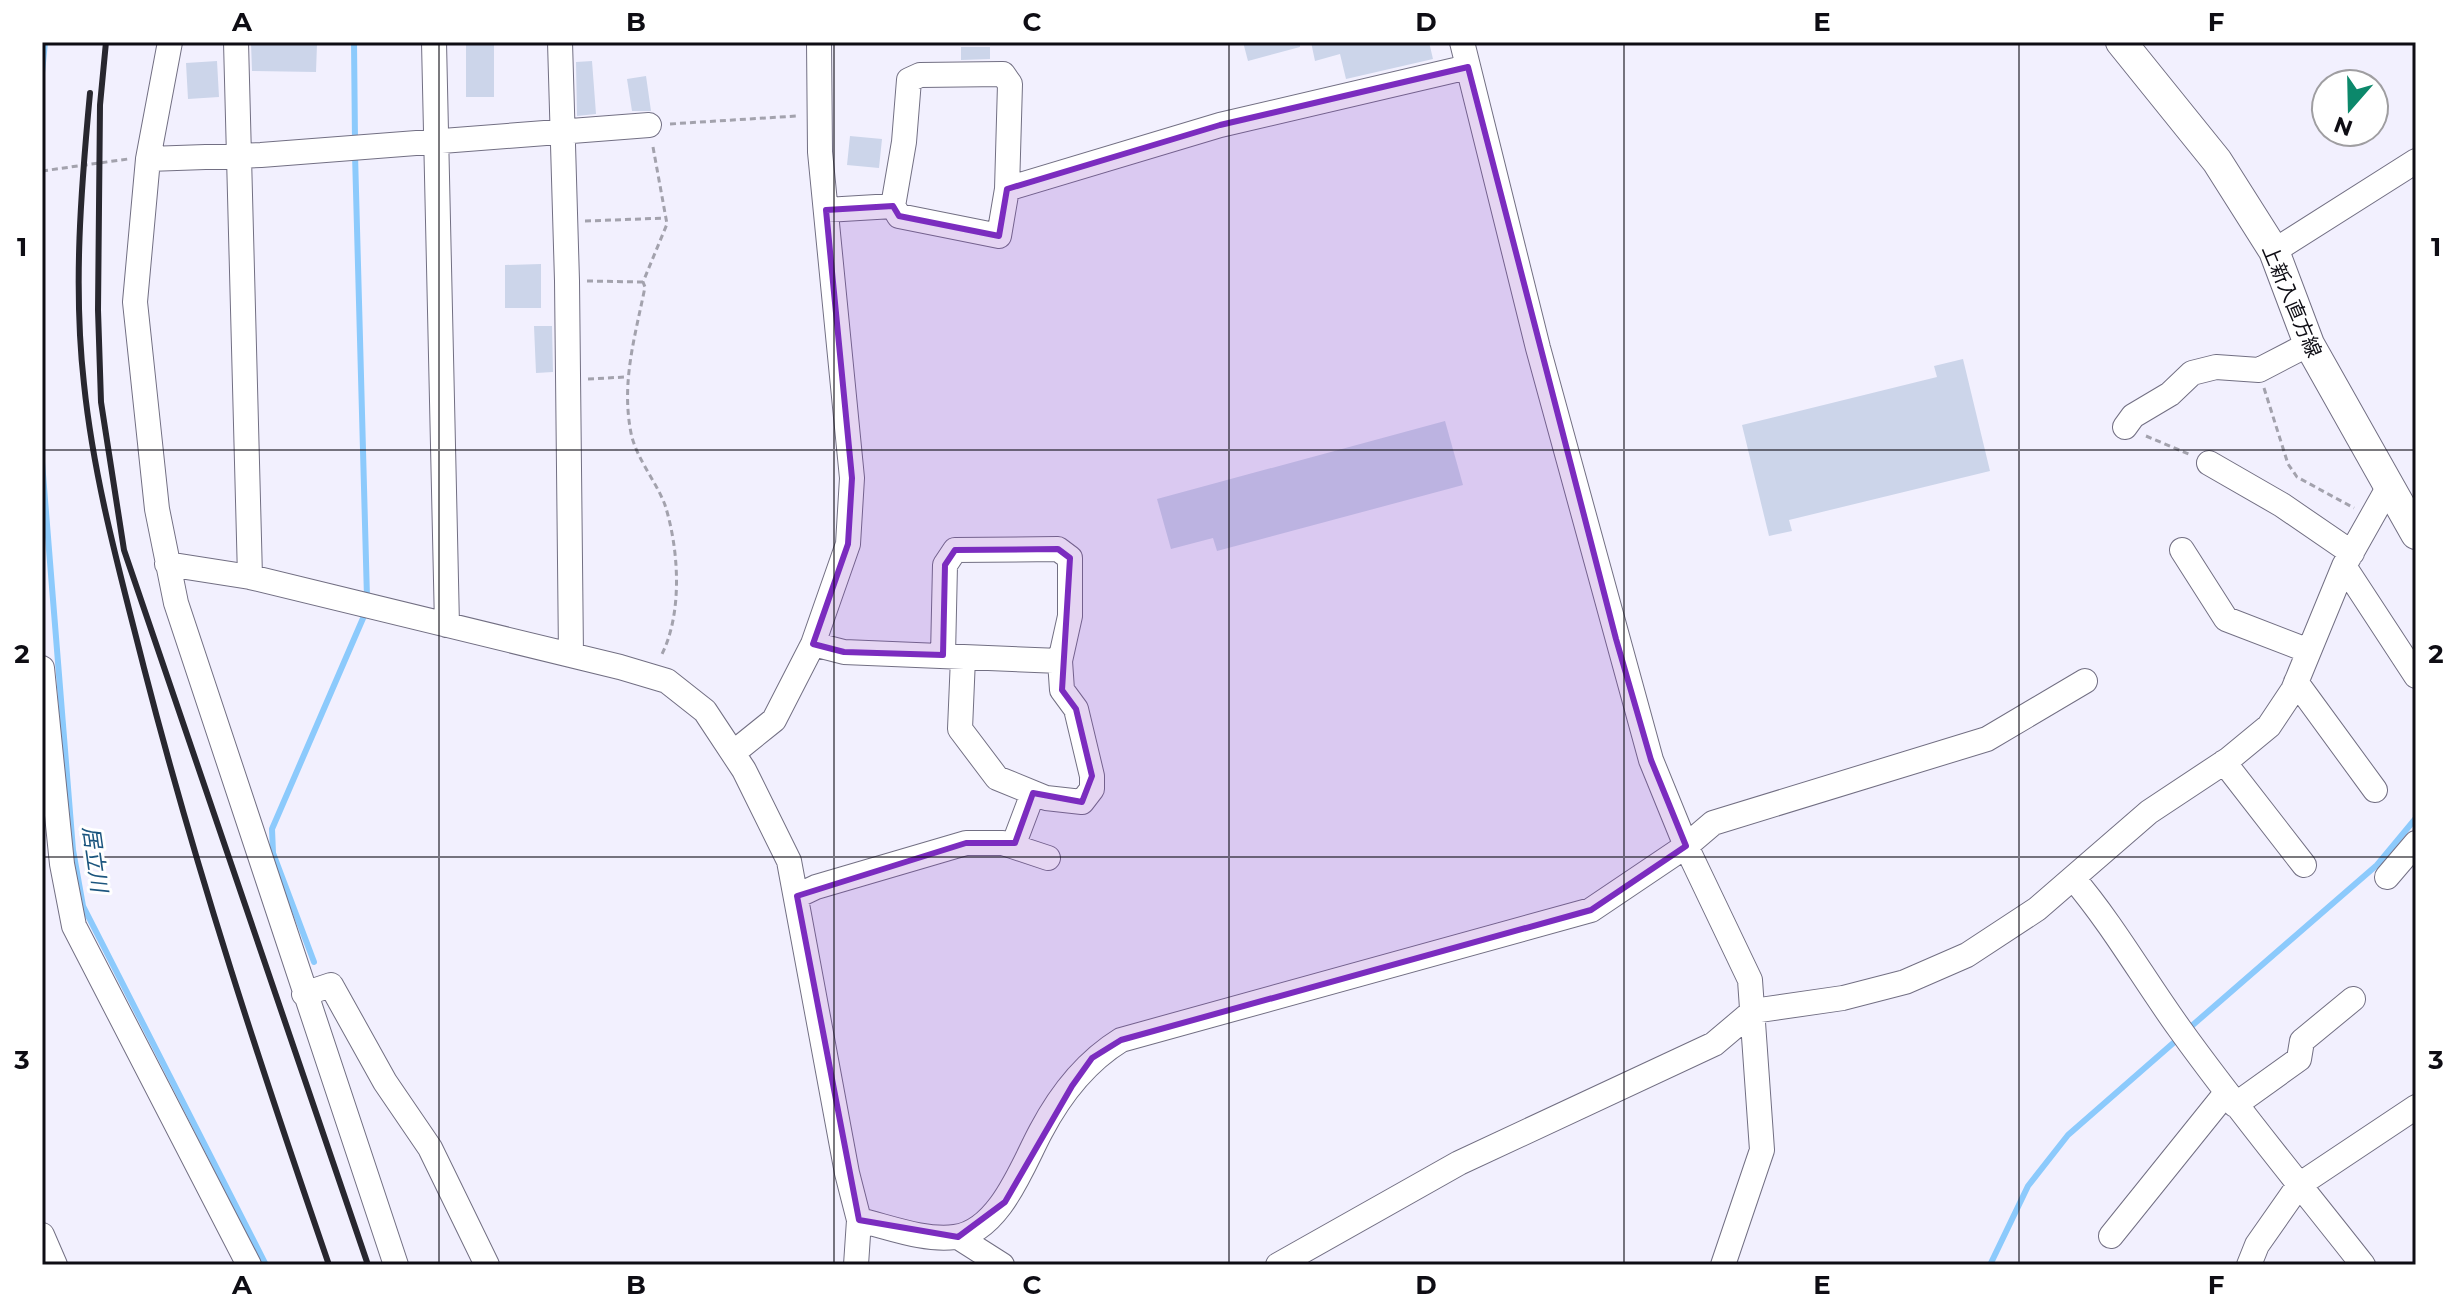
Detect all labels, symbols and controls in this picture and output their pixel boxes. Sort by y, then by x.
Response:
text: A [231,6,253,38]
text: B [626,6,646,38]
text: C [1023,6,1042,38]
text: D [1415,6,1437,38]
text: E [1813,6,1831,38]
text: F [2208,6,2224,38]
north arrow [2310,68,2390,148]
text: N [2330,111,2356,142]
text: 1 [17,231,27,263]
text: 1 [2431,231,2441,263]
street label: 上新入直方線 [2258,241,2326,361]
text: 2 [14,638,30,670]
text: 2 [2428,638,2444,670]
water label: 居立川 [77,824,113,896]
text: 3 [13,1044,30,1076]
text: 3 [2427,1044,2444,1076]
text: A [231,1269,253,1301]
text: B [626,1269,646,1301]
text: C [1023,1269,1042,1301]
text: D [1415,1269,1437,1301]
text: E [1813,1269,1831,1301]
text: F [2208,1269,2224,1301]

